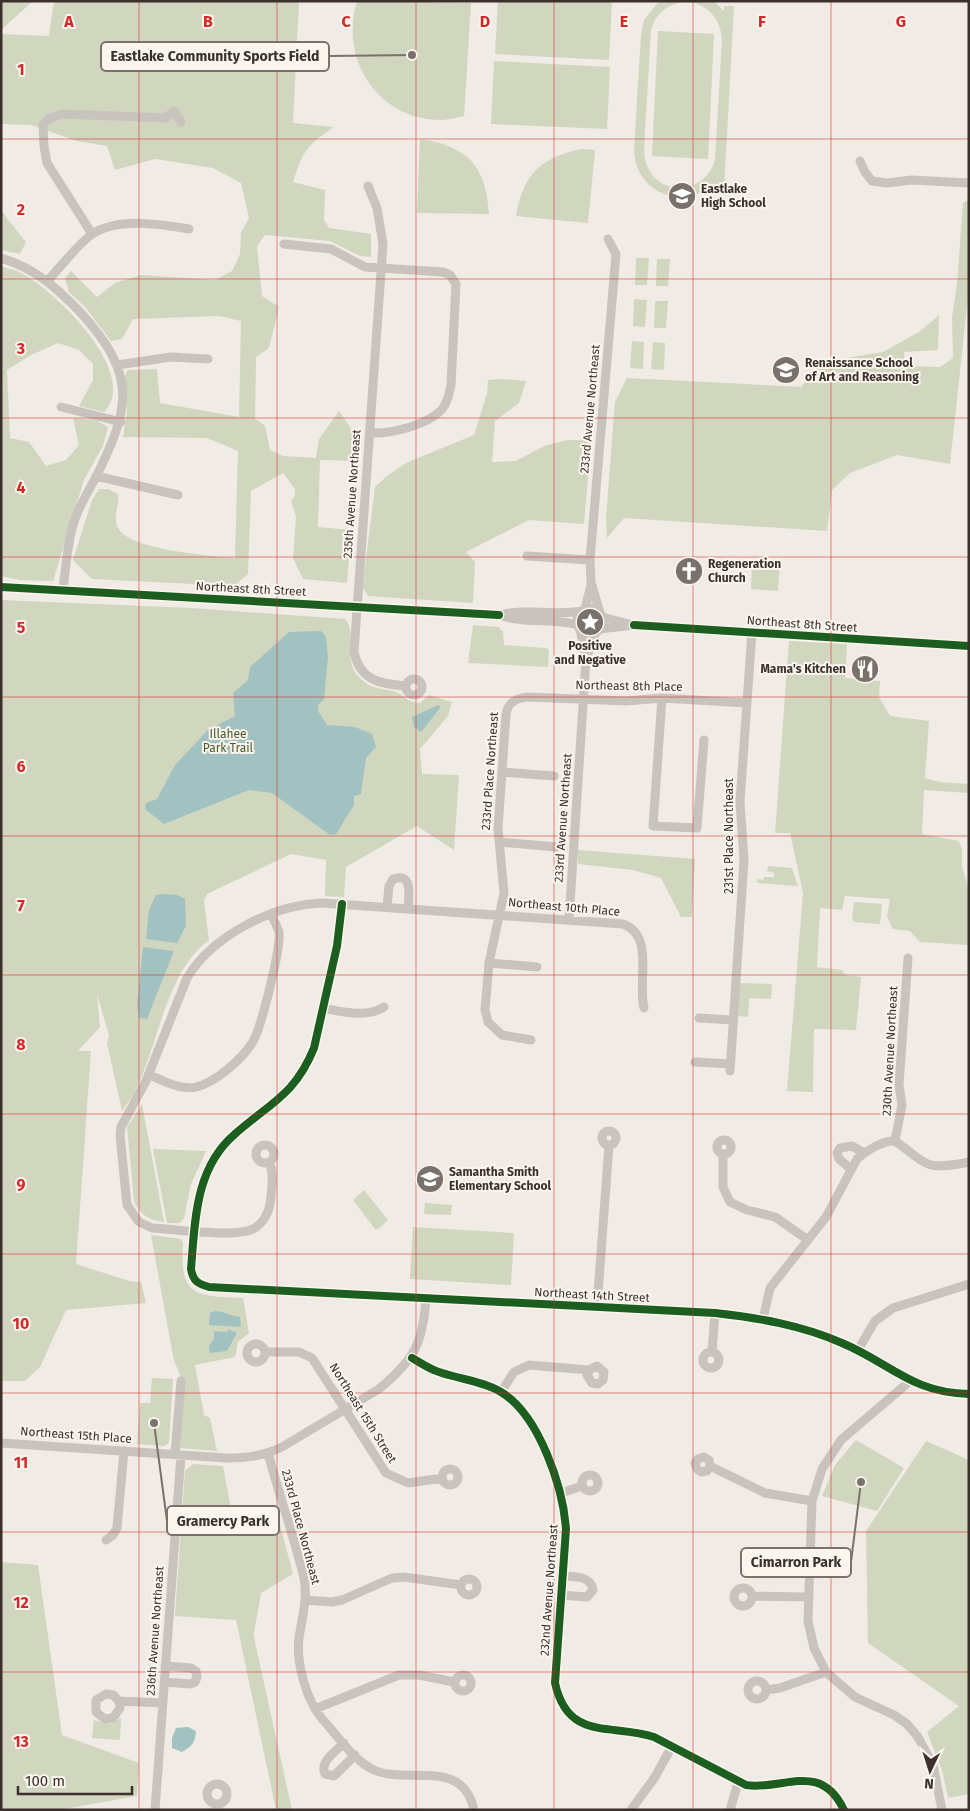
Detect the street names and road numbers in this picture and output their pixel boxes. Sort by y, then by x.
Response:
street label: 233rd Avenue Northeast [577,343,603,474]
street label: 235th Avenue Northeast [341,428,364,559]
street label: Northeast 8th Street [195,579,307,599]
street label: Northeast 8th Street [746,613,858,635]
street label: Northeast 8th Place [575,678,683,694]
street label: 233rd Place Northeast [479,711,501,831]
street label: 233rd Avenue Northeast [552,752,575,883]
street label: 231st Place Northeast [722,777,736,894]
street label: Northeast 10th Place [507,895,621,919]
street label: 230th Avenue Northeast [880,985,900,1116]
street label: Northeast 14th Street [534,1285,651,1305]
street label: Northeast 15th Street [326,1360,400,1466]
street label: Northeast 15th Place [20,1424,132,1446]
street label: 233rd Place Northeast [279,1468,323,1587]
street label: 232nd Avenue Northeast [537,1523,561,1656]
street label: 236th Avenue Northeast [143,1565,167,1696]

